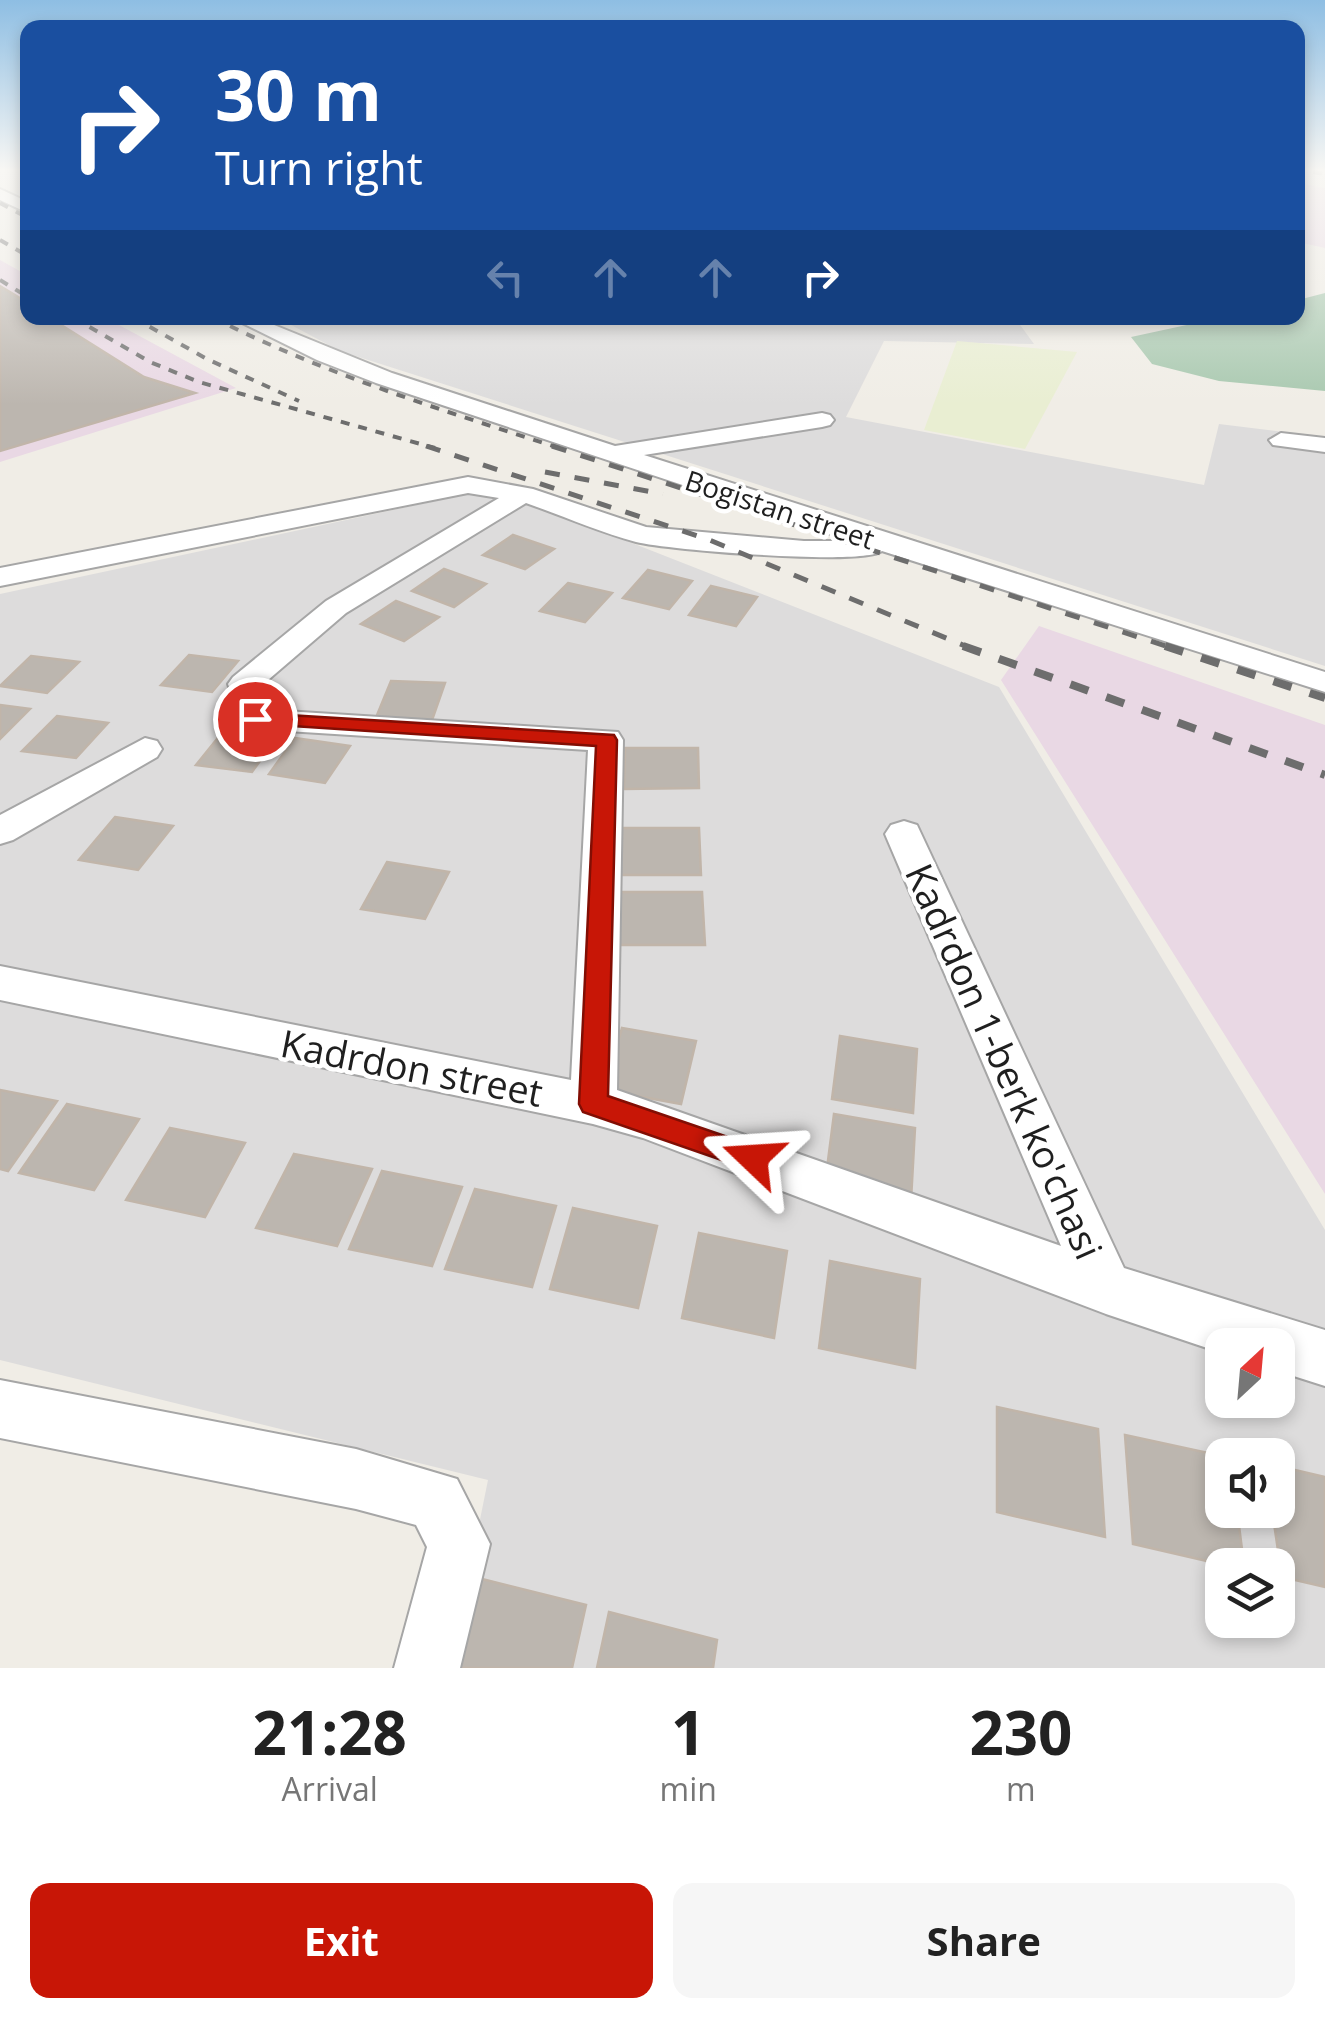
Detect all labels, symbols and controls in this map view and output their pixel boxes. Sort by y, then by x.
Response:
text: 30 m [215,46,382,142]
icon: right [50,60,180,190]
text: Turn right [215,137,423,198]
icon: left [478,250,533,305]
icon: ahead [583,250,638,305]
icon: ahead [688,250,743,305]
icon: right [793,250,848,305]
street label: Bogistan street [681,461,879,557]
pin [213,677,298,762]
icon: arrive [228,692,283,747]
street label: Kadrdon 1-berk ko'chasi [894,855,1116,1267]
street label: Kadrdon street [277,1016,547,1118]
position arrow [701,1106,805,1210]
north arrow [1205,1328,1295,1418]
map controls [1205,1328,1295,1638]
button: sound [1205,1438,1295,1528]
button: layers [1205,1548,1295,1638]
text: 21:28 [253,1691,407,1773]
text: 1 [671,1691,705,1773]
text: 230 [969,1691,1072,1773]
text: Arrival [282,1767,378,1810]
text: min [660,1767,717,1810]
text: m [1006,1767,1036,1810]
button: Exit [30,1883,653,1998]
button: Share [673,1883,1295,1998]

